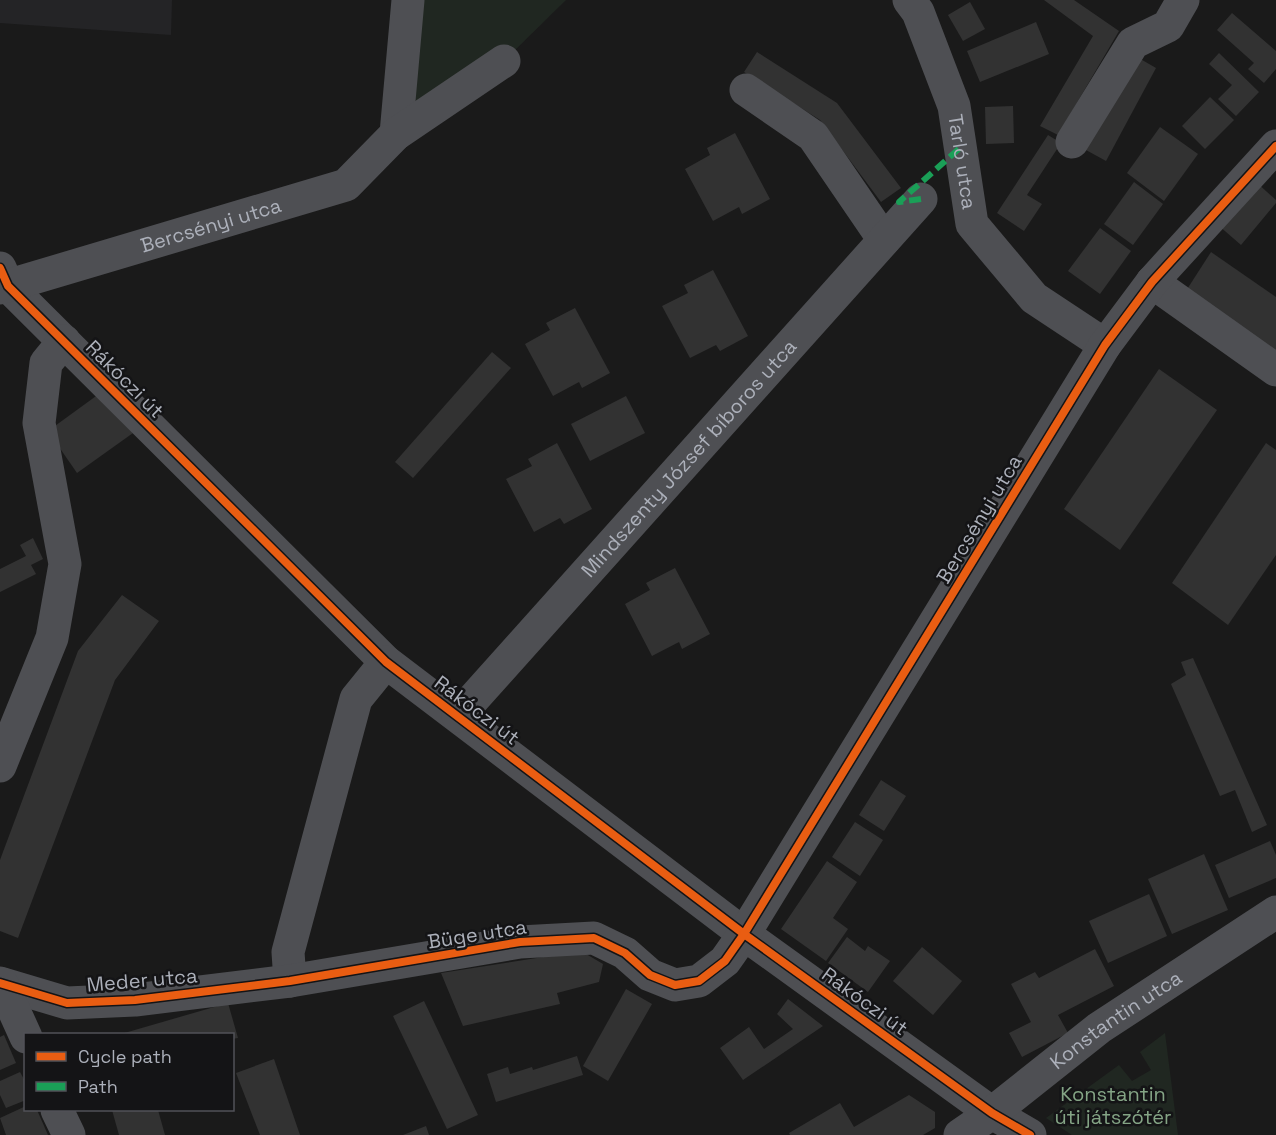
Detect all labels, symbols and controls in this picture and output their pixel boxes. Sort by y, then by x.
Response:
street label: Tarló utca [942,112,983,211]
street label: Bercsényi utca [137,192,284,258]
street label: Rákóczi út [80,334,170,424]
street label: Mindszenty József bíboros utca [575,334,802,583]
street label: Bercsényi utca [930,450,1028,588]
street label: Rákóczi út [429,669,525,751]
street label: Büge utca [426,913,528,955]
street label: Rákóczi út [817,961,913,1041]
street label: Meder utca [86,962,198,998]
street label: Konstantin utca [1045,964,1187,1075]
legend [24,1033,234,1111]
text: Cycle path [78,1045,172,1068]
text: Path [78,1075,118,1098]
park label: Konstantin úti játszótér [1054,1081,1172,1130]

